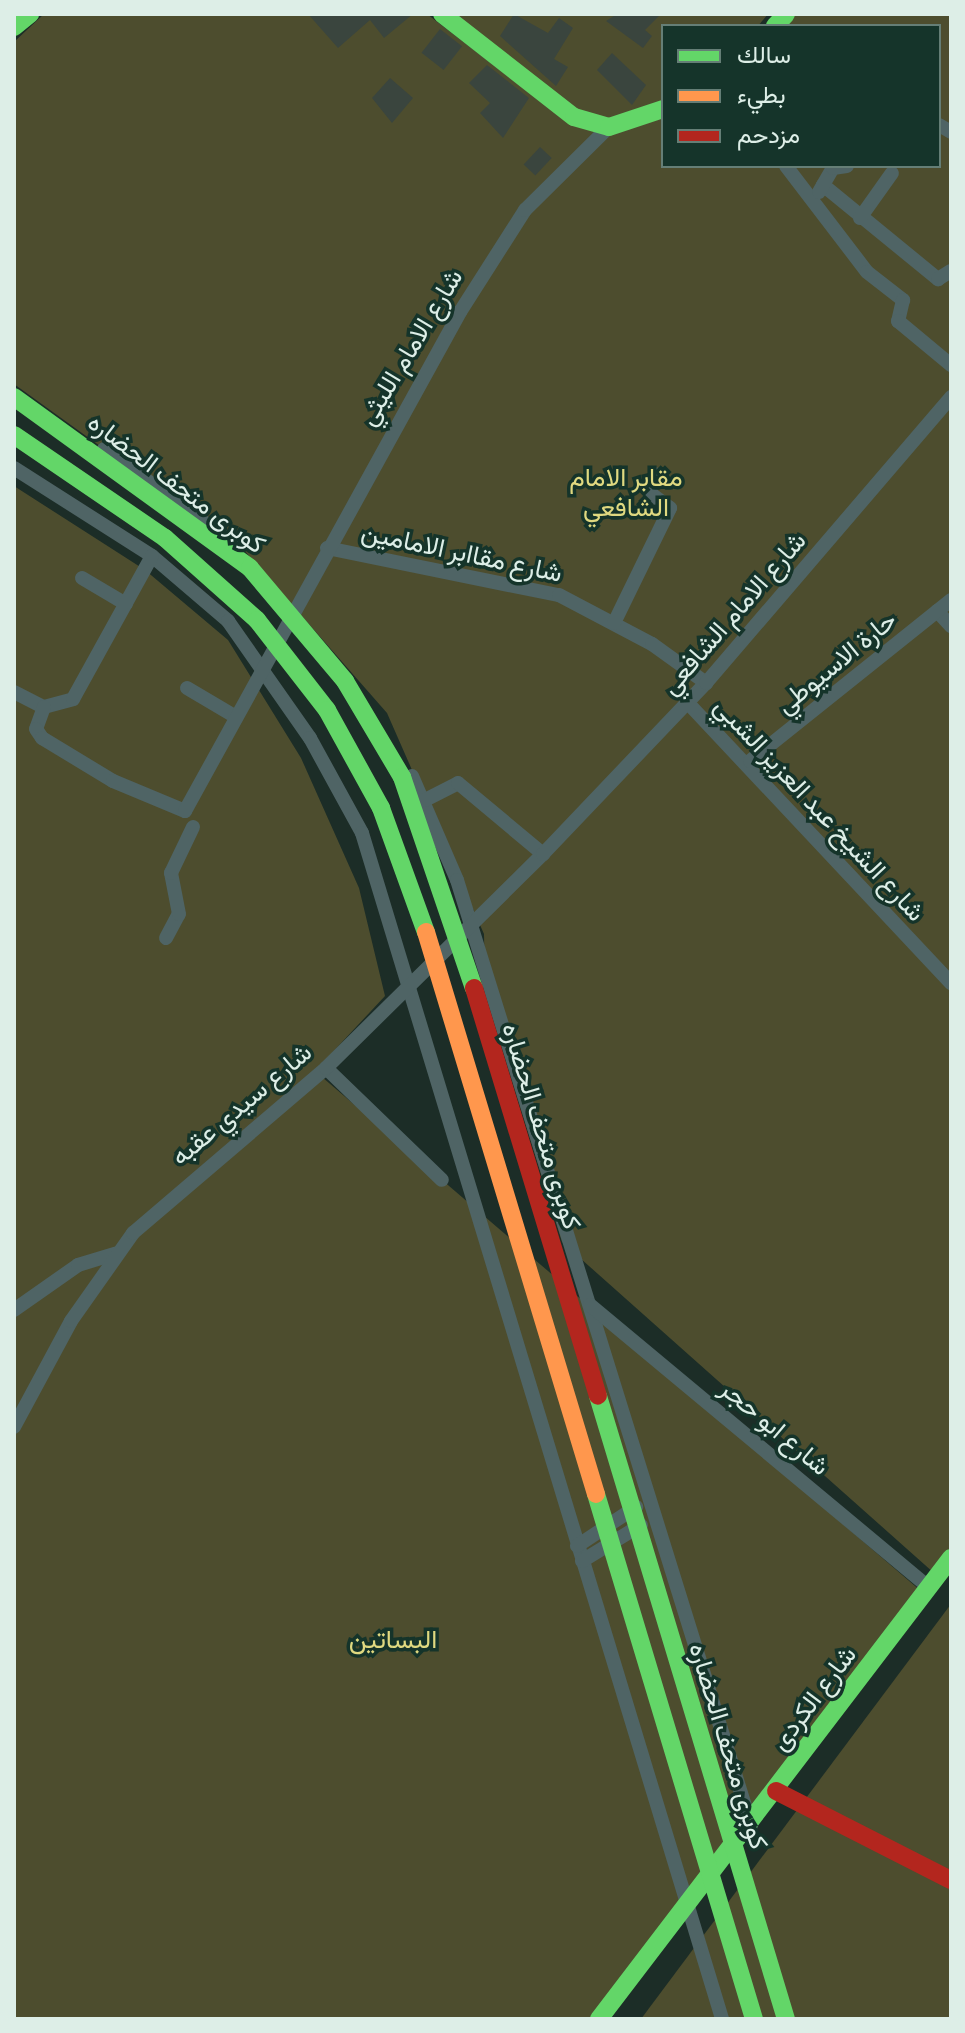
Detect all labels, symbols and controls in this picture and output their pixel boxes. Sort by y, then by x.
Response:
legend [661,24,941,168]
text: سالك [737,37,791,70]
text: بطيء [737,77,786,110]
text: مزدحم [737,117,800,150]
street label: شارع الامام الليثي [351,263,469,431]
street label: كوبرى متحف الحضاره [82,406,272,560]
park label: مقابر الامام الشافعي [569,461,683,522]
street label: شارع مقاابر الامامين [359,515,565,589]
street label: شارع الامام الشافعي [654,525,812,701]
street label: حارة الاسيوطي [769,604,903,720]
street label: شارع الشيخ عبد العزيز الشبي [708,691,932,927]
street label: كوبرى متحف الحضاره [496,1019,588,1233]
street label: شارع سيدي عقبه [164,1036,318,1172]
street label: شارع ابو حجر [714,1372,836,1482]
park label: البساتين [349,1623,437,1655]
street label: كوبرى متحف الحضاره [683,1639,775,1853]
street label: شارع الكردى [764,1639,862,1757]

